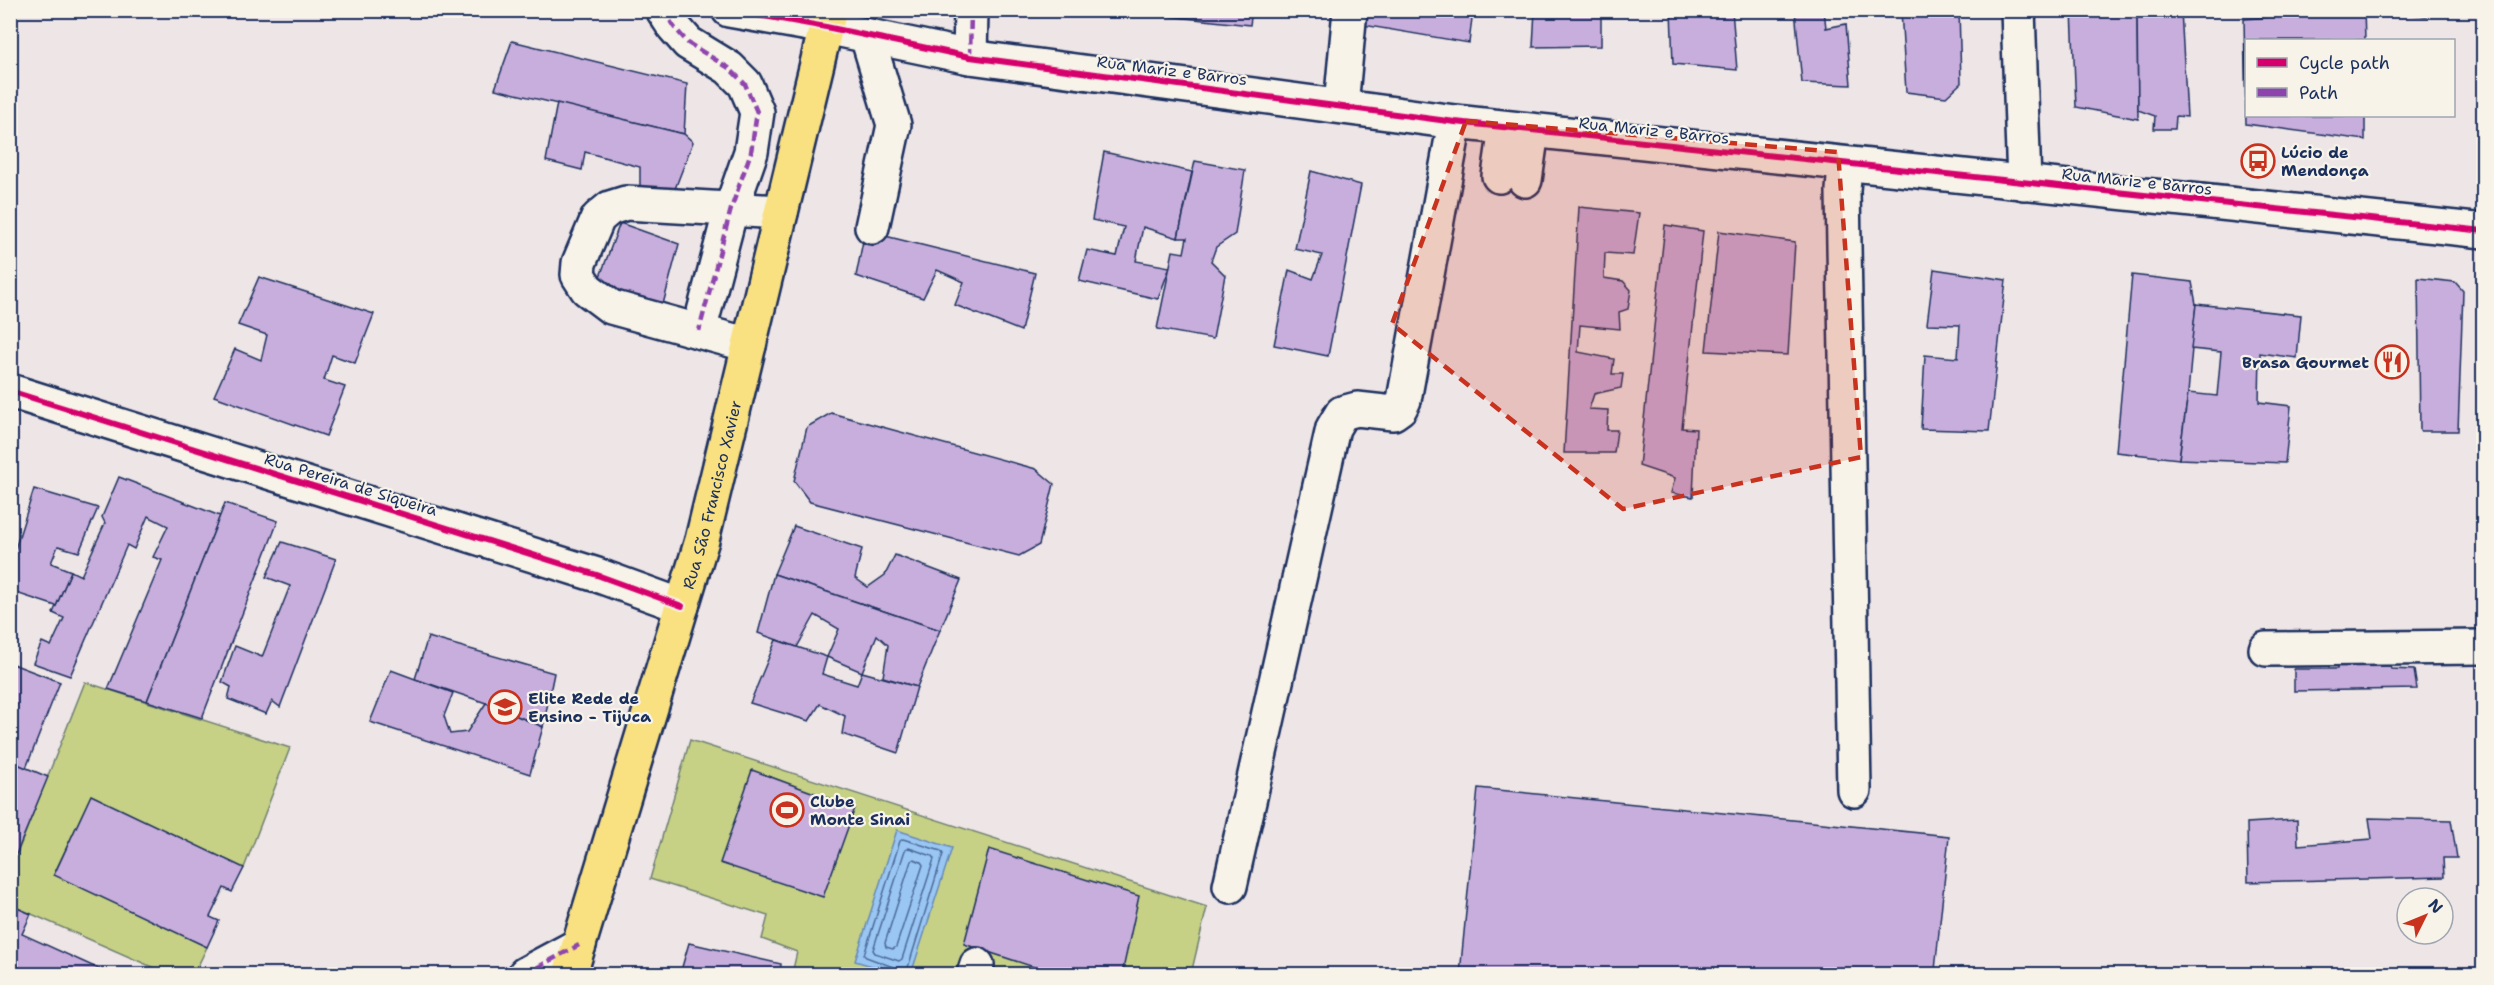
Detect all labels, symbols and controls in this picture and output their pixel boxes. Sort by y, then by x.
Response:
legend [2245,39,2455,117]
street label: Rua Mariz e Barros [1096,51,1248,90]
text: Cycle path [2299,51,2390,75]
text: Path [2299,81,2338,105]
street label: Rua Mariz e Barros [1578,112,1730,149]
place label: Lúcio de Mendonça [2281,142,2369,181]
bus stop icon: Lúcio de Mendonça [2240,143,2276,179]
street label: Rua Mariz e Barros [2061,163,2213,200]
restaurant icon: Brasa Gourmet [2374,344,2410,380]
place label: Brasa Gourmet [2242,352,2369,373]
street label: Rua São Francisco Xavier [678,398,746,592]
street label: Rua Pereira de Siqueira [262,448,440,521]
place label: Elite Rede de Ensino - Tijuca [528,688,651,727]
school or university icon: Elite Rede de Ensino - Tijuca [487,689,523,725]
place label: Clube Monte Sinai [810,791,910,830]
sports icon: Clube Monte Sinai [769,792,805,828]
north arrow [2395,886,2455,946]
text: N [2424,894,2448,918]

